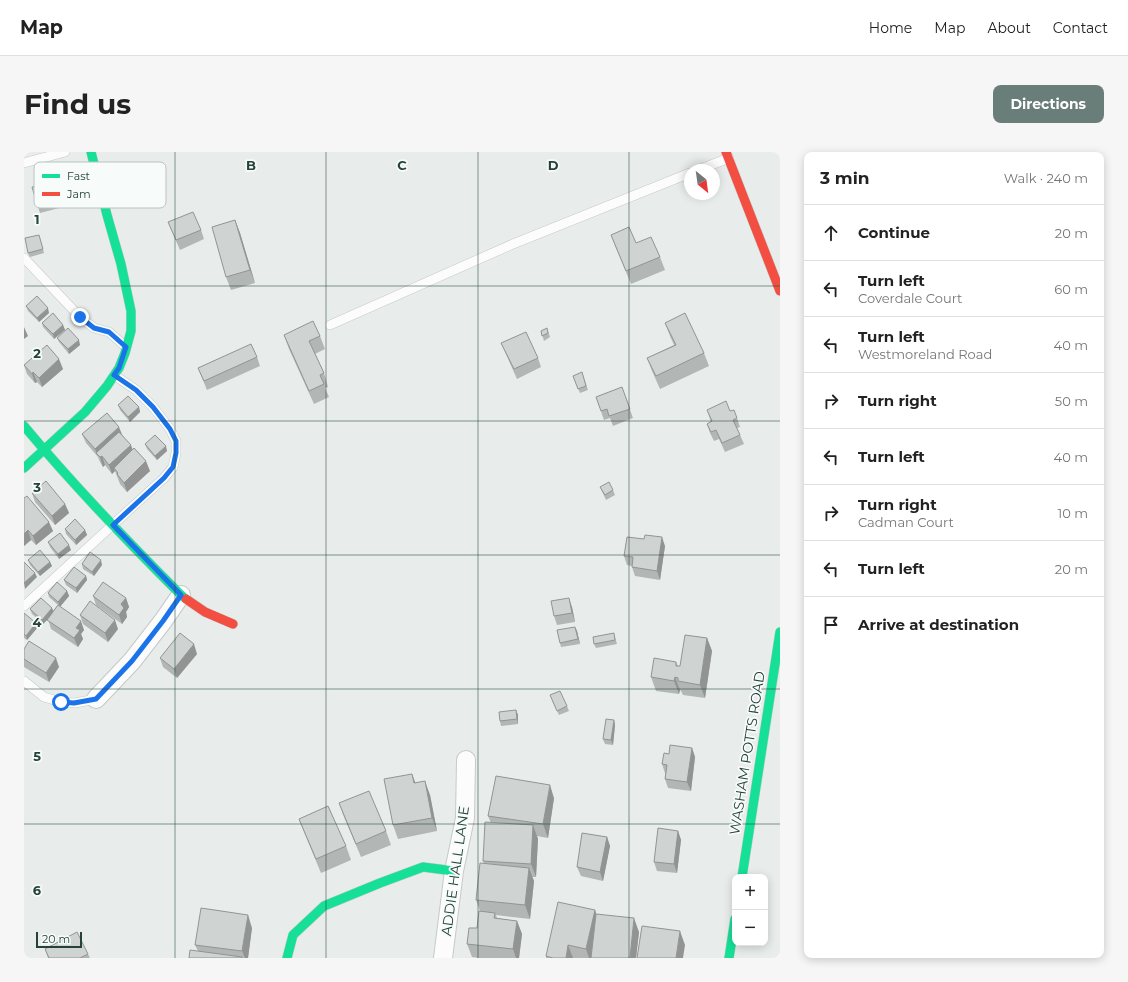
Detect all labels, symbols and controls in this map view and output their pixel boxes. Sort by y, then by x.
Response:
text: Map [20,16,63,39]
text: Home [869,19,912,37]
text: Map [934,19,965,37]
text: About [987,19,1031,37]
text: Contact [1053,19,1108,37]
button: Directions [993,85,1104,123]
text: Find us [24,87,131,121]
text: B [246,157,256,173]
text: C [397,157,407,173]
text: D [548,157,559,173]
legend [34,162,166,208]
north arrow [684,164,720,200]
text: 3 min [820,168,870,188]
text: Fast [67,169,91,183]
text: Walk · 240 m [1004,170,1088,186]
text: Jam [66,187,91,201]
text: 1 [34,211,40,227]
icon: ahead [820,222,842,244]
text: Continue [858,223,930,242]
text: 20 m [1055,225,1088,241]
text: Turn left [858,271,925,290]
icon: left [820,278,842,300]
text: 60 m [1054,281,1088,297]
text: Coverdale Court [858,290,962,306]
route end [71,308,89,326]
text: Turn left [858,327,925,346]
icon: left [820,334,842,356]
text: 40 m [1054,337,1088,353]
text: 2 [33,345,41,361]
text: Westmoreland Road [858,346,992,362]
icon: right [820,390,842,412]
text: Turn right [858,391,937,410]
text: 50 m [1055,393,1088,409]
icon: left [820,446,842,468]
text: Turn left [858,447,925,466]
text: 40 m [1054,449,1088,465]
text: 3 [32,479,41,495]
text: Turn right [858,495,937,514]
icon: right [820,502,842,524]
text: 10 m [1058,505,1088,521]
text: Cadman Court [858,514,954,530]
icon: left [820,558,842,580]
text: Turn left [858,559,925,578]
text: 20 m [1055,561,1088,577]
text: 4 [33,614,42,630]
icon: arrive [820,614,842,636]
text: Arrive at destination [858,615,1019,634]
street label: WASHAM POTTS ROAD [725,670,769,836]
route start [52,693,70,711]
text: 5 [33,748,41,764]
street label: ADDIE HALL LANE [437,805,473,937]
map controls [732,874,768,946]
button: + [732,874,768,910]
text: 6 [33,882,42,898]
button: − [732,910,768,946]
scale bar [36,930,82,949]
text: 20 m [42,932,70,946]

